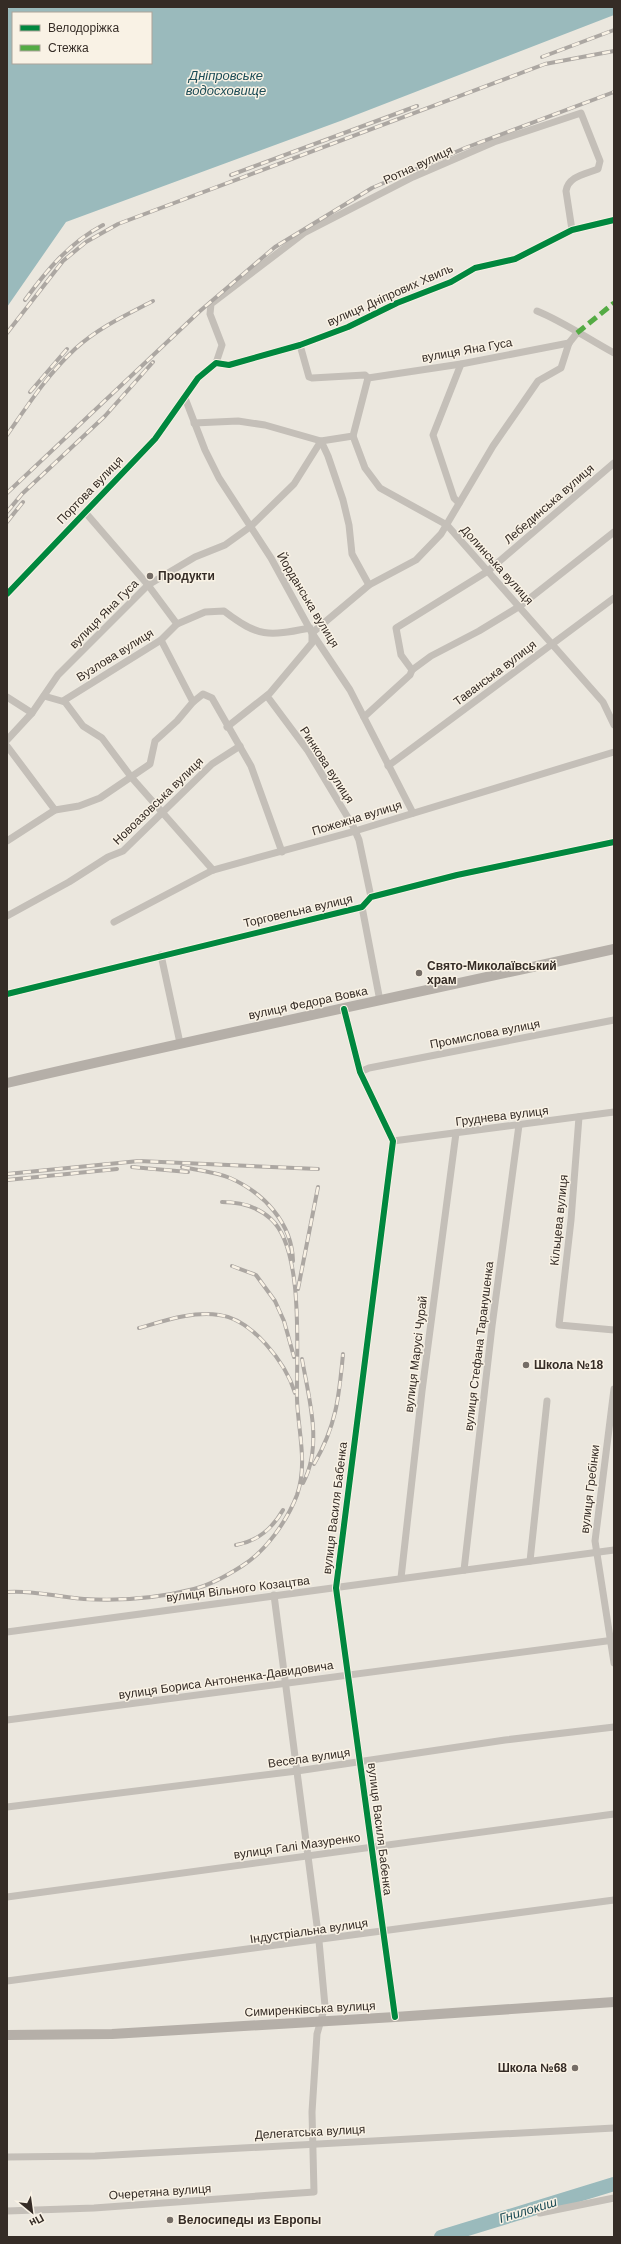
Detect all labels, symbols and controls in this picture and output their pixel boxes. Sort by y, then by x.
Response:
legend [12,12,152,64]
text: Велодоріжка [48,21,119,35]
text: Стежка [48,41,89,55]
water label: Дніпровське водосховище [186,68,266,98]
street label: Ротна вулиця [381,143,455,187]
street label: вулиця Дніпрових Хвиль [325,261,455,329]
street label: вулиця Яна Гуса [421,335,514,365]
street label: Портова вулиця [54,453,126,527]
street label: Лебединська вулиця [501,461,597,547]
street label: Долинська вулиця [458,523,536,607]
street label: Йорданська вулиця [274,549,343,650]
place label: Продукти [158,569,215,583]
marker: Продукти [145,571,155,581]
street label: вулиця Яна Гуса [67,576,142,651]
street label: Вузлова вулиця [74,626,156,684]
street label: Таванська вулиця [451,637,539,709]
street label: Ринкова вулиця [297,724,357,806]
street label: Новоазовська вулиця [110,754,206,848]
street label: Пожежна вулиця [310,798,404,838]
street label: Торговельна вулиця [242,892,354,930]
place label: Свято-Миколаївський храм [427,959,557,987]
marker: Свято-Миколаївський храм [414,968,424,978]
street label: вулиця Федора Вовка [247,983,369,1022]
street label: Промислова вулиця [429,1016,541,1052]
street label: Груднева вулиця [455,1103,549,1129]
street label: Кільцева вулиця [547,1174,571,1266]
street label: вулиця Стефана Таранушенка [462,1260,496,1432]
street label: вулиця Марусі Чурай [402,1295,430,1413]
place label: Школа №18 [534,1358,604,1372]
marker: Школа №18 [521,1360,531,1370]
street label: вулиця Василя Бабенка [320,1441,350,1575]
street label: вулиця Гребінки [578,1444,602,1534]
street label: вулиця Вільного Козацтва [165,1573,311,1605]
street label: вулиця Бориса Антоненка-Давидовича [118,1658,335,1702]
street label: Весела вулиця [267,1745,351,1771]
street label: вулиця Василя Бабенка [365,1762,395,1896]
street label: вулиця Галі Мазуренко [233,1830,362,1862]
street label: Індустріальна вулиця [249,1916,369,1946]
street label: Симиренківська вулиця [244,1999,376,2019]
place label: Школа №68 [498,2061,567,2075]
marker: Школа №68 [570,2063,580,2073]
street label: Делегатська вулиця [254,2122,366,2142]
street label: Очеретяна вулиця [108,2181,212,2203]
north arrow [12,2192,52,2232]
water label: Гнилокиш [497,2194,559,2226]
text: Пн [28,2212,46,2230]
place label: Велосипеды из Европы [178,2213,321,2227]
marker: Велосипеды из Европы [165,2215,175,2225]

